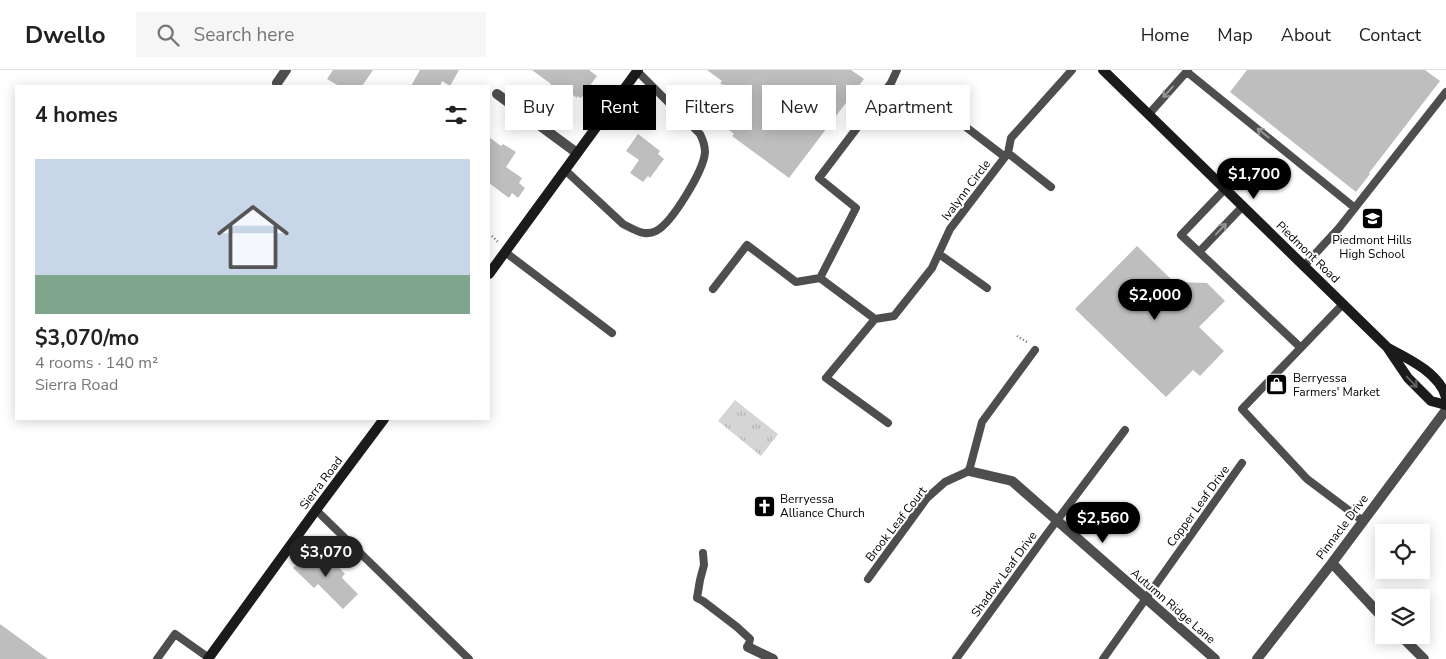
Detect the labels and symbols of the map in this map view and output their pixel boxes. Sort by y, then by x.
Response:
one-way arrow [1163,86,1174,99]
one-way arrow [1257,128,1270,139]
street label: Ivalynn Circle [938,156,994,224]
pin: $1,700 [1213,158,1295,200]
school or university icon: Piedmont Hills High School [1360,207,1384,231]
street label: Piedmont Road [1273,218,1343,286]
one-way arrow [1215,223,1227,236]
place label: Piedmont Hills High School [1332,232,1412,262]
pin: $2,000 [1114,278,1196,321]
place label: Berryessa Farmers' Market [1293,370,1381,400]
shop icon: Berryessa Farmers' Market [1265,373,1289,397]
one-way arrow [1406,376,1418,388]
street label: Sierra Road [296,453,346,513]
street label: Copper Leaf Drive [1163,462,1233,550]
street label: Brook Leaf Court [862,483,931,565]
place label: Berryessa Alliance Church [780,491,865,521]
street label: Pinnacle Drive [1312,491,1372,563]
church icon: Berryessa Alliance Church [752,494,776,518]
pin: $2,560 [1062,502,1144,544]
street label: Shadow Leaf Drive [968,528,1040,620]
pin: $3,070 [285,536,367,578]
street label: Autumn Ridge Lane [1127,565,1219,647]

